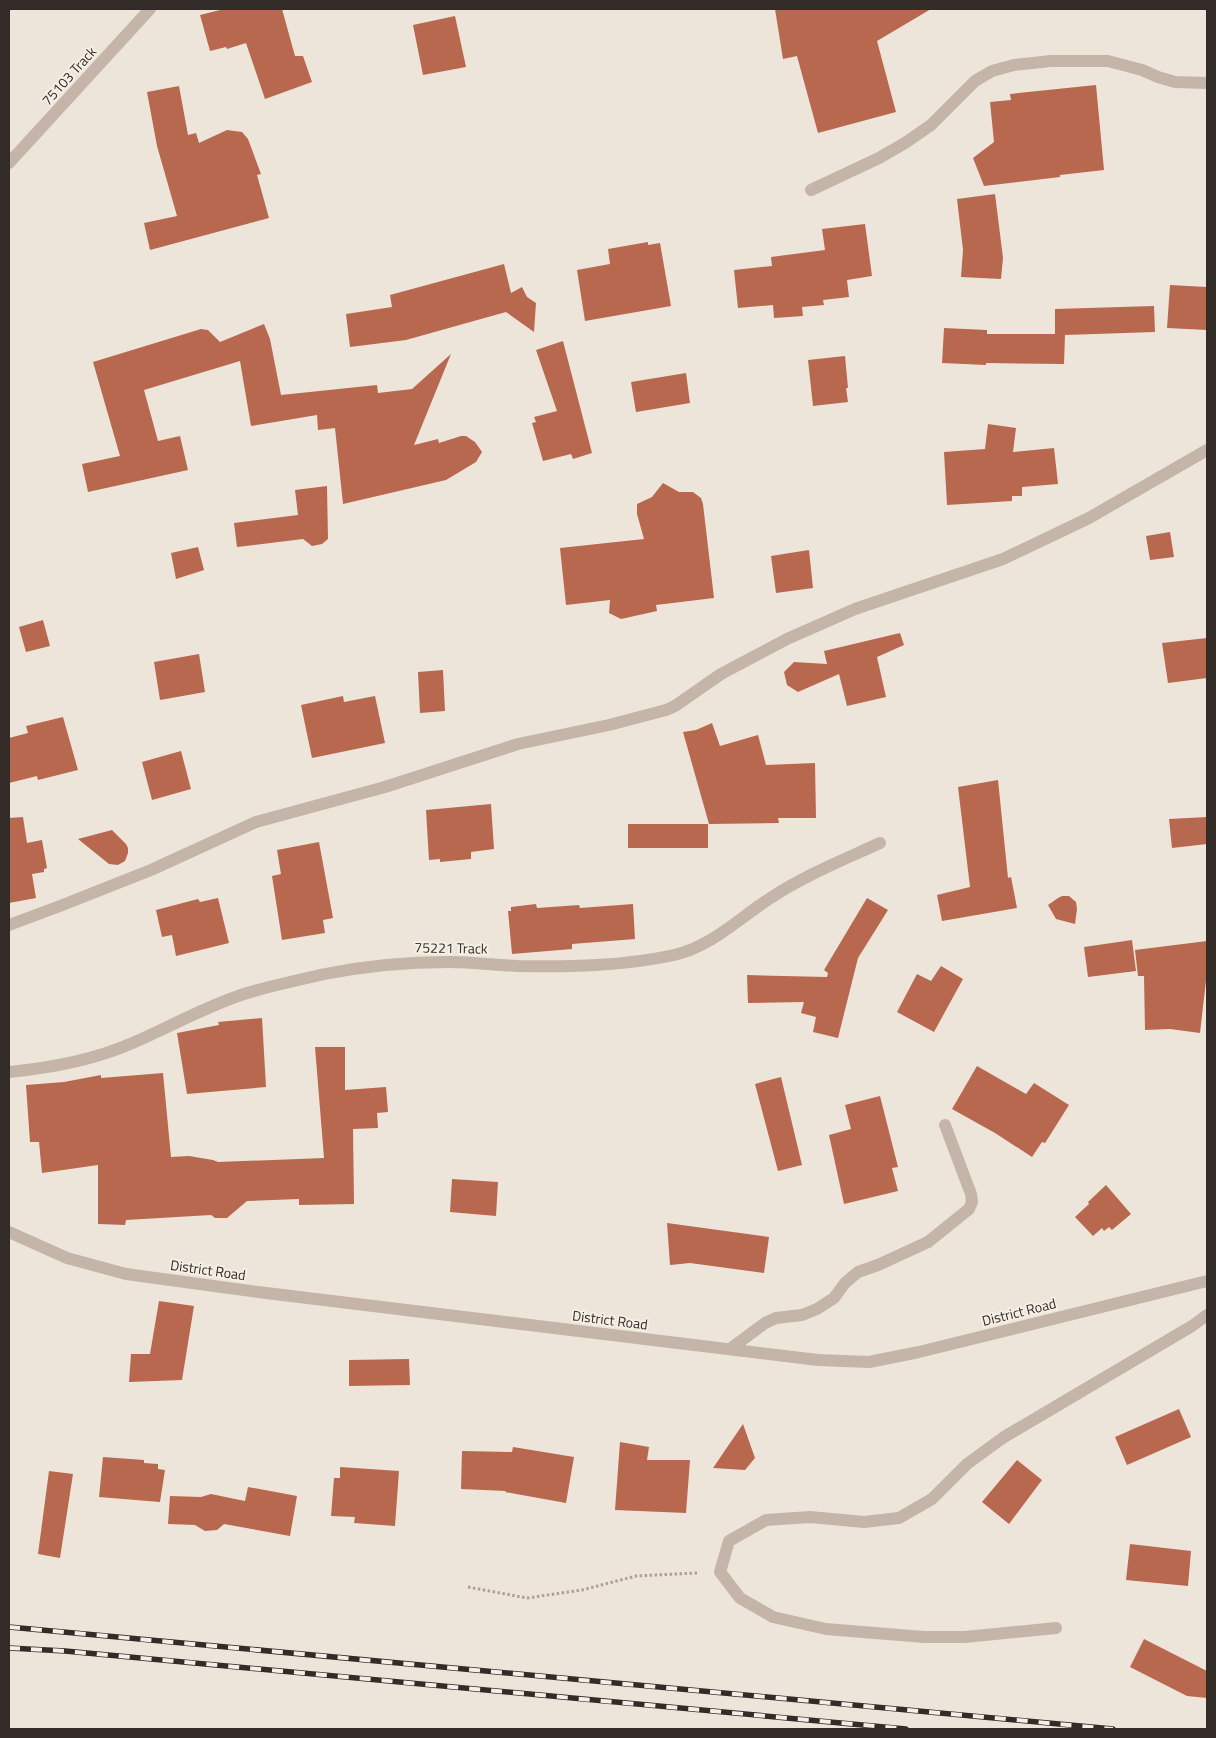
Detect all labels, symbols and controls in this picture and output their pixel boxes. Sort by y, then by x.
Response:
street label: 75103 Track [36,41,101,110]
street label: 75221 Track [414,936,488,959]
street label: District Road [169,1254,247,1285]
street label: District Road [980,1292,1058,1331]
street label: District Road [571,1304,649,1335]

